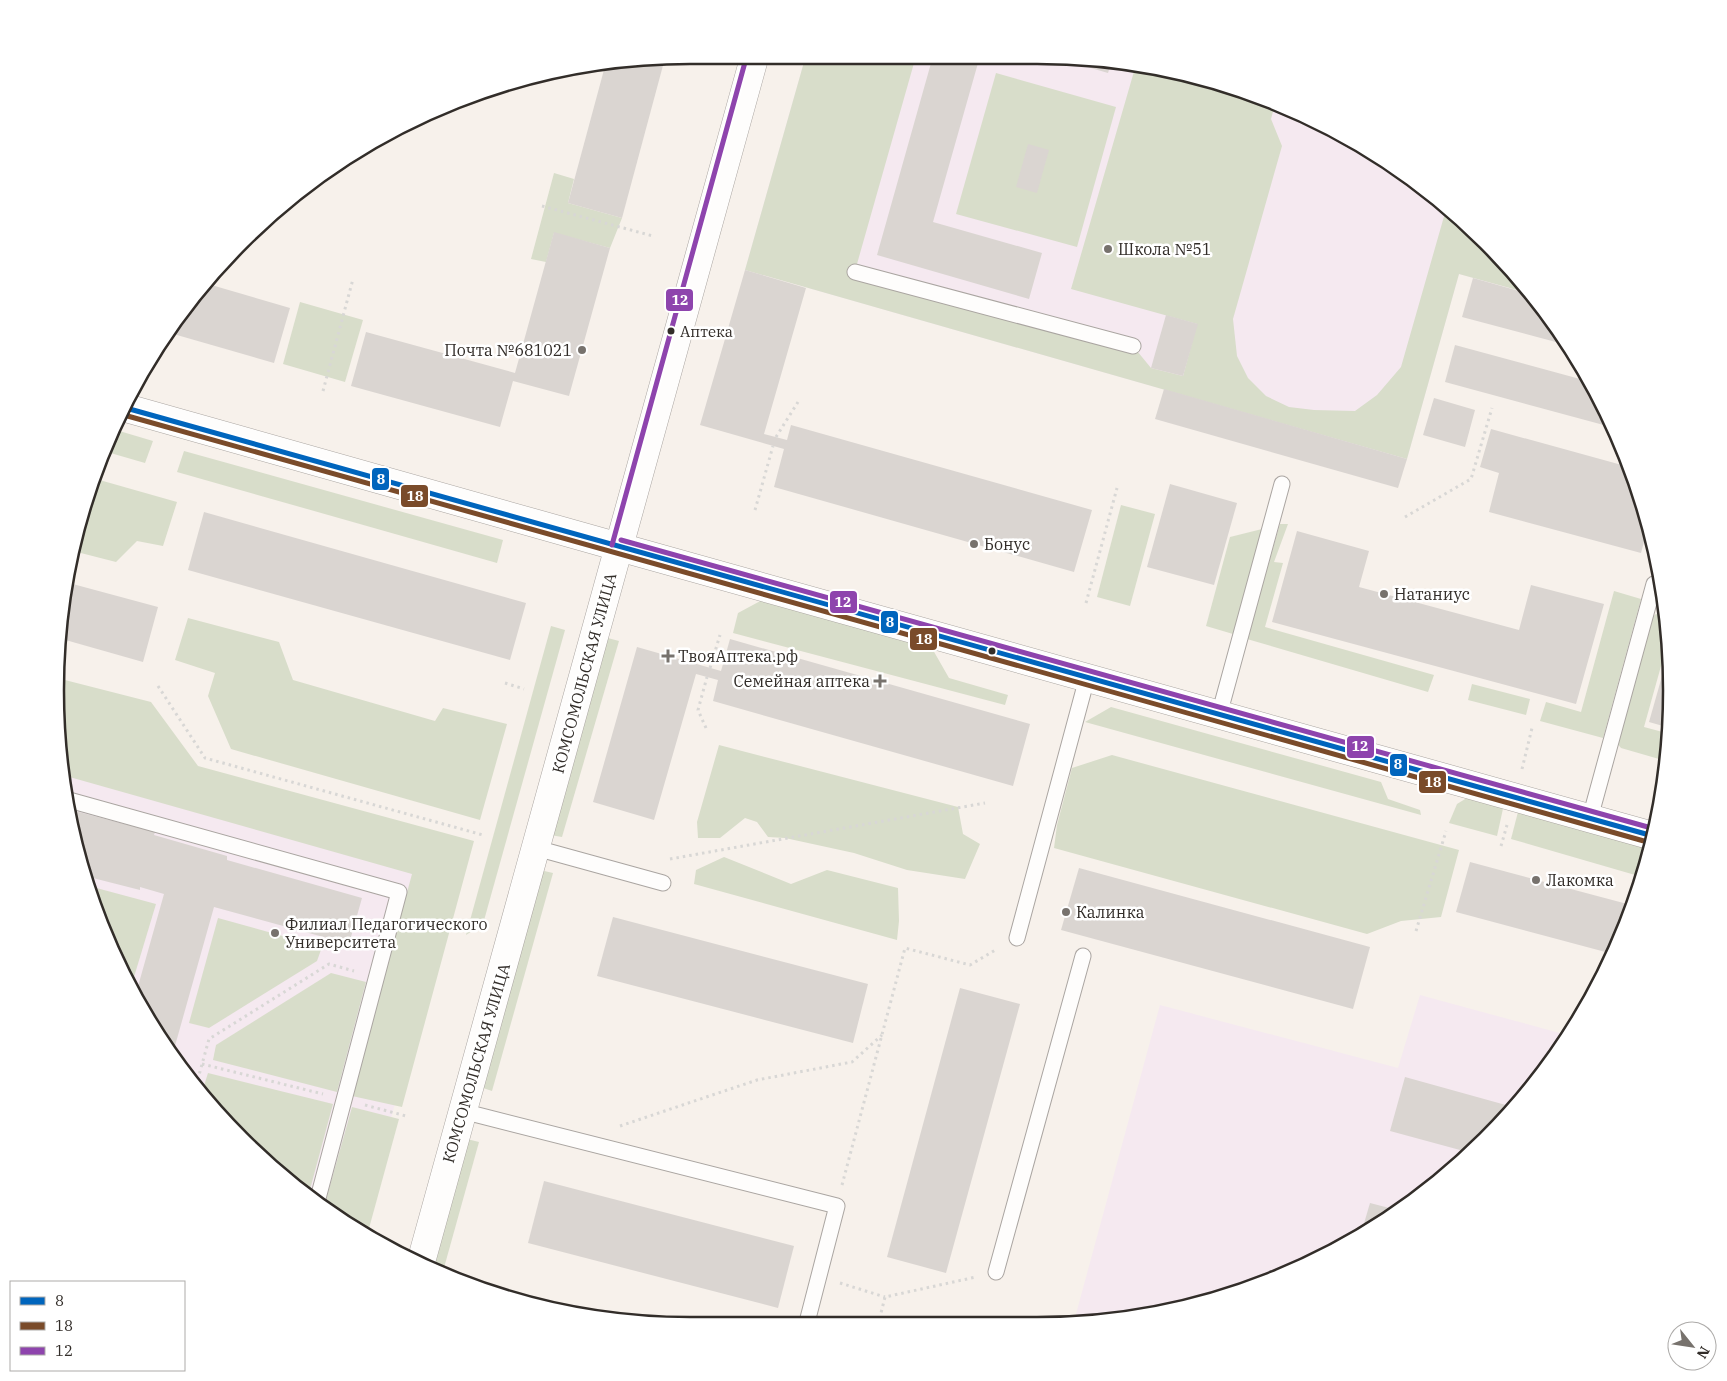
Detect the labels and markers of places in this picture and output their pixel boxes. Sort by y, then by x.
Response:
place label: Школа №51 [1118,239,1211,259]
marker: Школа №51 [1102,243,1114,255]
place label: Аптека [680,322,733,341]
marker: Аптека [666,326,676,336]
place label: Почта №681021 [444,340,572,360]
marker: Почта №681021 [576,344,588,356]
place label: Бонус [984,534,1030,554]
marker: Бонус [968,538,980,550]
place label: Натаниус [1394,584,1470,604]
marker: Натаниус [1378,588,1390,600]
place label: ТвояАптека.рф [678,646,798,666]
unlabelled marker [987,646,997,656]
marker: ТвояАптека.рф [662,650,674,662]
place label: Семейная аптека [734,671,870,691]
marker: Семейная аптека [874,675,886,687]
place label: Лакомка [1546,870,1614,890]
marker: Лакомка [1530,874,1542,886]
place label: Калинка [1076,902,1145,922]
marker: Калинка [1060,906,1072,918]
place label: Филиал Педагогического Университета [285,914,488,952]
marker: Филиал Педагогического Университета [269,927,281,939]

